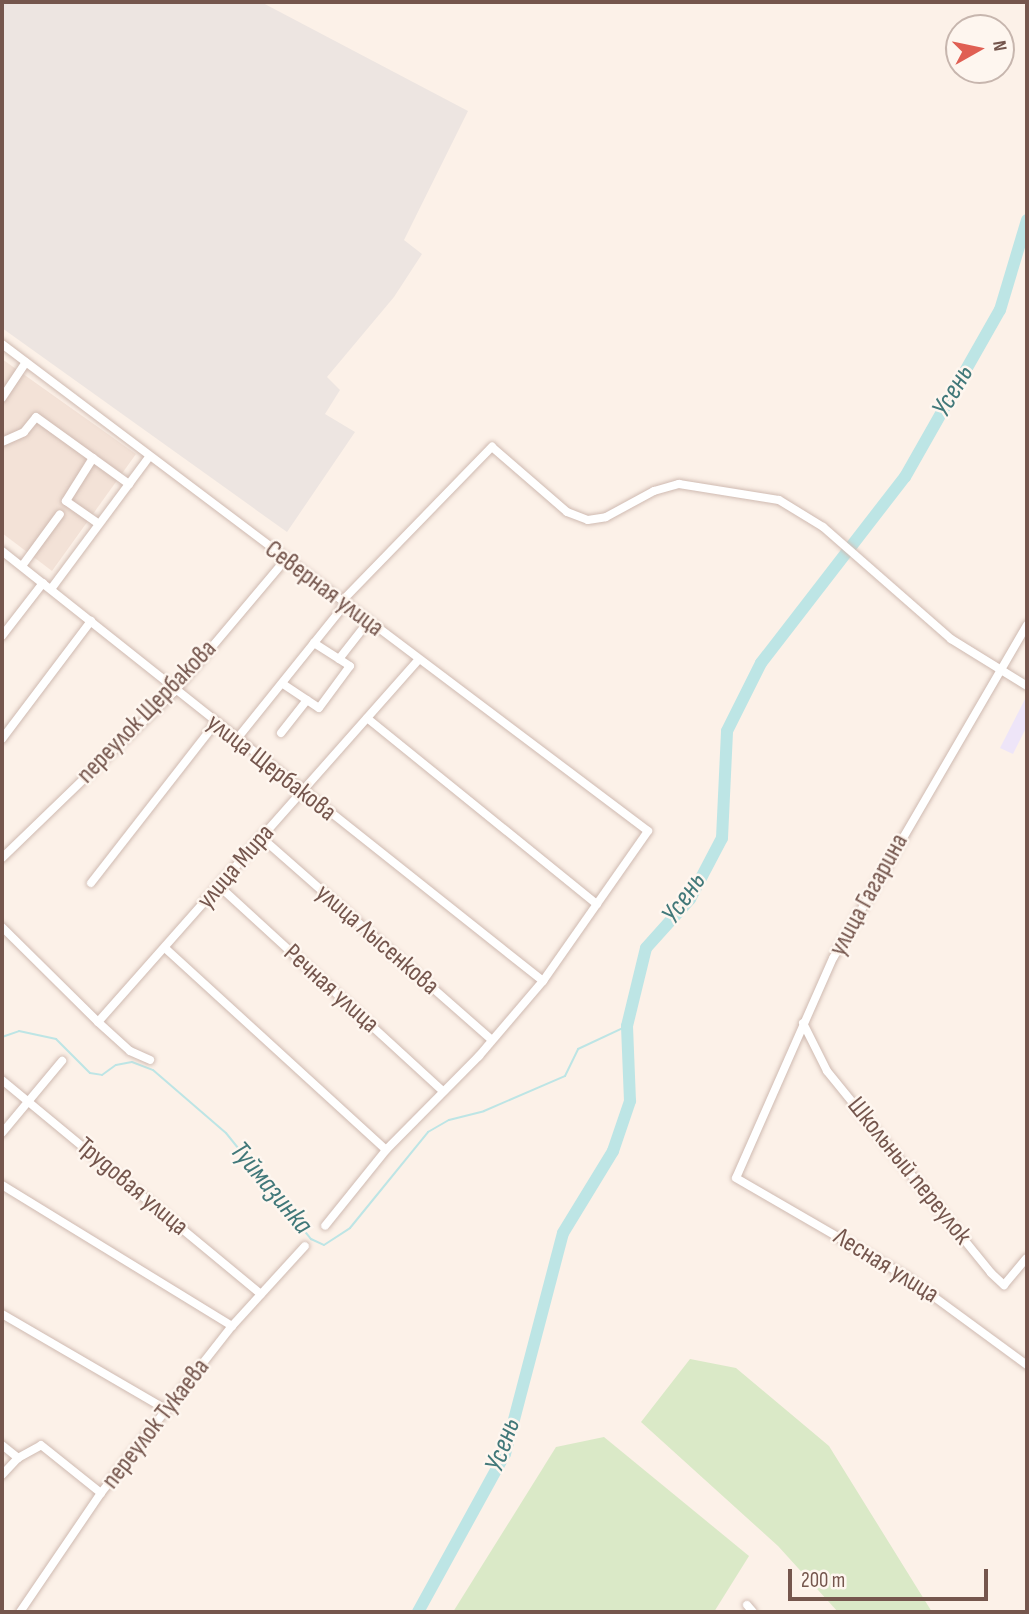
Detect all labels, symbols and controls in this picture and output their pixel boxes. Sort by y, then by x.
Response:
north arrow [945,14,1015,84]
text: N [987,39,1011,53]
water label: Усень [925,359,981,423]
street label: Северная улица [258,534,390,644]
street label: переулок Щербакова [71,634,223,790]
street label: улица Щербакова [200,708,342,828]
street label: улица Мира [191,818,281,916]
street label: улица Гагарина [823,829,915,961]
water label: Усень [655,866,713,930]
street label: улица Лысенкова [309,878,445,1002]
street label: Речная улица [277,938,385,1040]
street label: Школьный переулок [840,1091,978,1251]
street label: Трудовая улица [70,1131,194,1243]
water label: Туймазинка [223,1135,319,1241]
street label: Лесная улица [828,1222,944,1310]
street label: переулок Тукаева [95,1353,217,1495]
water label: Усень [478,1414,528,1476]
scale bar [791,1554,990,1598]
text: 200 m [801,1568,845,1593]

